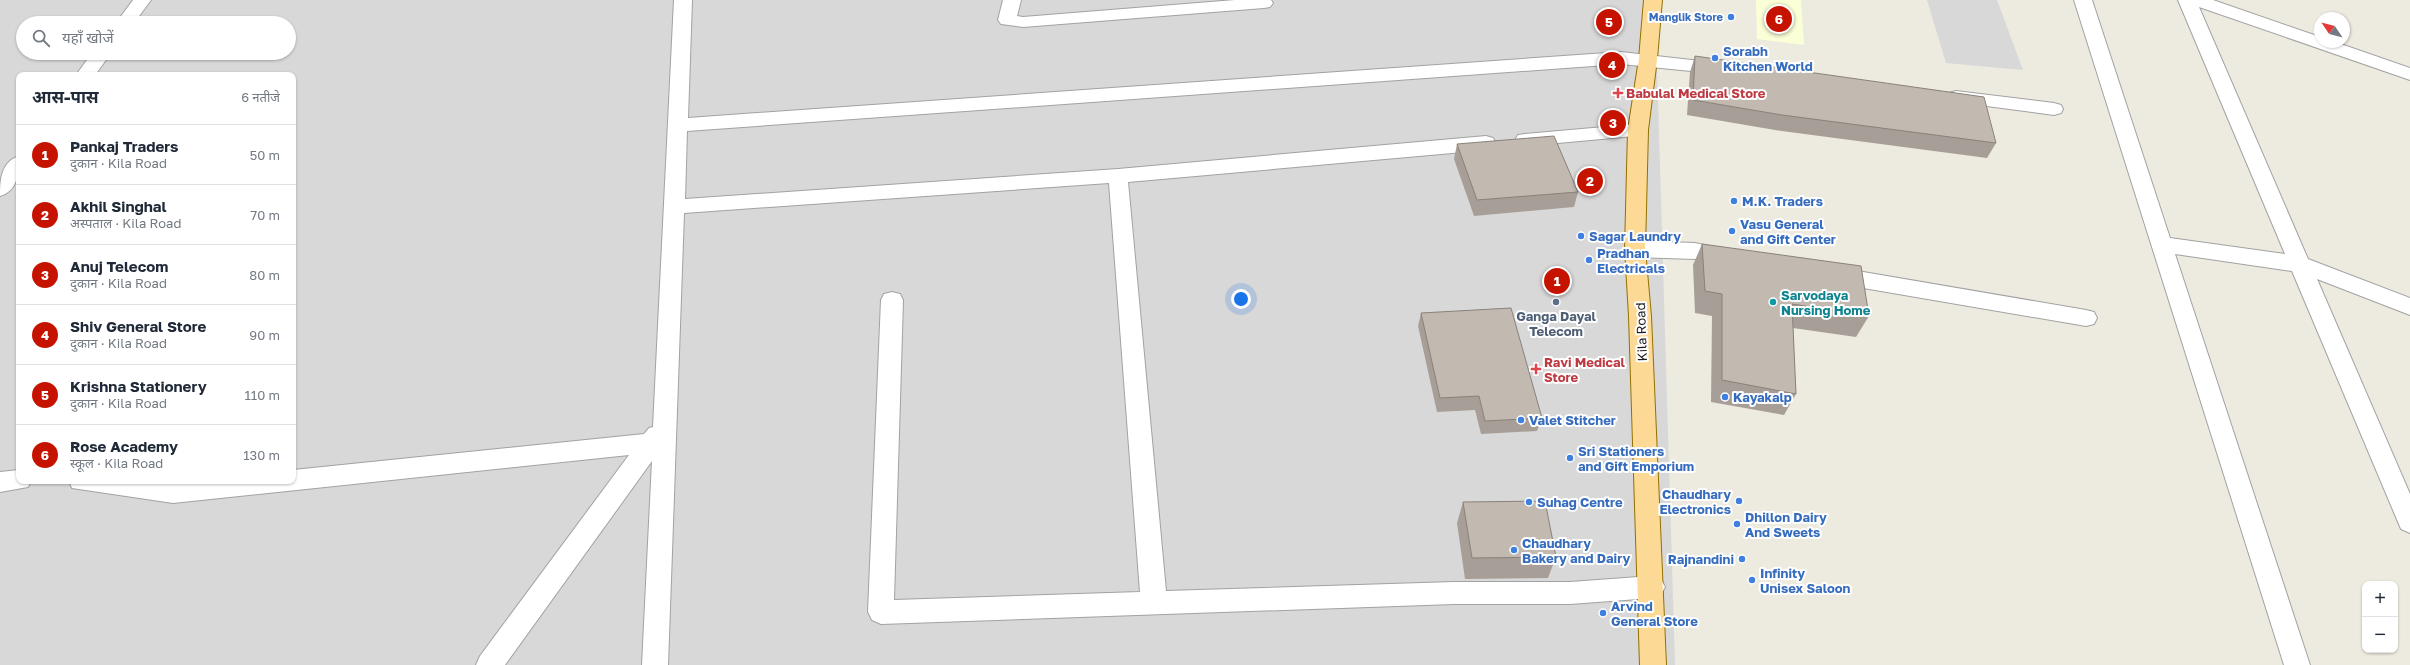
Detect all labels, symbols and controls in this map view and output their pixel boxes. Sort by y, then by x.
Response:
pin: 6 [1766,4,1792,34]
pin: 5 [1596,7,1622,37]
place label: Manglik Store [1649,10,1724,23]
marker: Manglik Store [1726,12,1736,22]
north arrow [2314,12,2350,48]
search box [16,16,296,60]
icon: search [30,27,52,49]
text: यहाँ खोजें [62,28,114,46]
place label: Sorabh Kitchen World [1723,43,1813,74]
pin: 4 [1599,50,1625,80]
marker: Sorabh Kitchen World [1710,53,1720,63]
place label: Babulal Medical Store [1626,85,1766,101]
text: आस-पास [32,86,99,107]
marker: Babulal Medical Store [1613,88,1623,98]
text: 6 नतीजे [241,89,280,105]
pin: 3 [1600,108,1626,138]
text: Pankaj Traders [70,137,179,155]
text: 1 [42,147,48,163]
text: 50 m [250,147,280,163]
text: दुकान · Kila Road [70,155,167,171]
pin: 2 [1577,166,1603,196]
place label: M.K. Traders [1742,193,1823,209]
marker: M.K. Traders [1729,196,1739,206]
text: Akhil Singhal [70,197,167,215]
text: 2 [41,207,49,223]
text: 70 m [250,207,280,223]
text: अस्पताल · Kila Road [70,215,181,231]
place label: Vasu General and Gift Center [1740,216,1836,247]
marker: Vasu General and Gift Center [1727,226,1737,236]
place label: Sagar Laundry [1589,228,1681,244]
marker: Sagar Laundry [1576,231,1586,241]
place label: Pradhan Electricals [1597,245,1665,276]
marker: Pradhan Electricals [1584,255,1594,265]
text: Anuj Telecom [70,257,168,275]
pin: 1 [1544,266,1570,296]
text: 3 [41,267,49,283]
text: 80 m [249,267,280,283]
text: दुकान · Kila Road [70,275,167,291]
place label: Sarvodaya Nursing Home [1781,287,1871,318]
your location [1231,289,1251,309]
marker: Ganga Dayal Telecom [1551,297,1561,307]
marker: Sarvodaya Nursing Home [1768,297,1778,307]
street label: Kila Road [1632,302,1650,362]
place label: Ganga Dayal Telecom [1516,308,1596,339]
text: Shiv General Store [70,317,206,335]
text: 4 [41,327,49,343]
text: 90 m [249,327,280,343]
text: दुकान · Kila Road [70,335,167,351]
place label: Ravi Medical Store [1544,354,1626,385]
marker: Ravi Medical Store [1531,364,1541,374]
text: Krishna Stationery [70,377,207,395]
text: 5 [41,387,49,403]
text: 110 m [245,387,280,403]
place label: Kayakalp [1733,389,1792,405]
marker: Kayakalp [1720,392,1730,402]
text: दुकान · Kila Road [70,395,167,411]
place label: Valet Stitcher [1529,412,1616,428]
marker: Valet Stitcher [1516,415,1526,425]
text: Rose Academy [70,437,178,455]
place label: Sri Stationers and Gift Emporium [1578,443,1694,474]
text: 6 [41,447,49,463]
text: 130 m [243,447,280,463]
marker: Sri Stationers and Gift Emporium [1565,453,1575,463]
text: स्कूल · Kila Road [70,455,163,471]
place label: Chaudhary Electronics [1659,486,1731,517]
place label: Suhag Centre [1537,494,1623,510]
marker: Chaudhary Electronics [1734,496,1744,506]
marker: Suhag Centre [1524,497,1534,507]
place label: Dhillon Dairy And Sweets [1745,509,1827,540]
marker: Dhillon Dairy And Sweets [1732,519,1742,529]
place label: Chaudhary Bakery and Dairy [1522,535,1631,566]
marker: Chaudhary Bakery and Dairy [1509,545,1519,555]
place label: Rajnandini [1668,551,1734,567]
marker: Rajnandini [1737,554,1747,564]
place label: Infinity Unisex Saloon [1760,565,1851,596]
marker: Infinity Unisex Saloon [1747,575,1757,585]
map controls [2362,581,2398,653]
button: + [2362,581,2398,617]
place label: Arvind General Store [1611,598,1698,629]
marker: Arvind General Store [1598,608,1608,618]
button: − [2362,617,2398,653]

